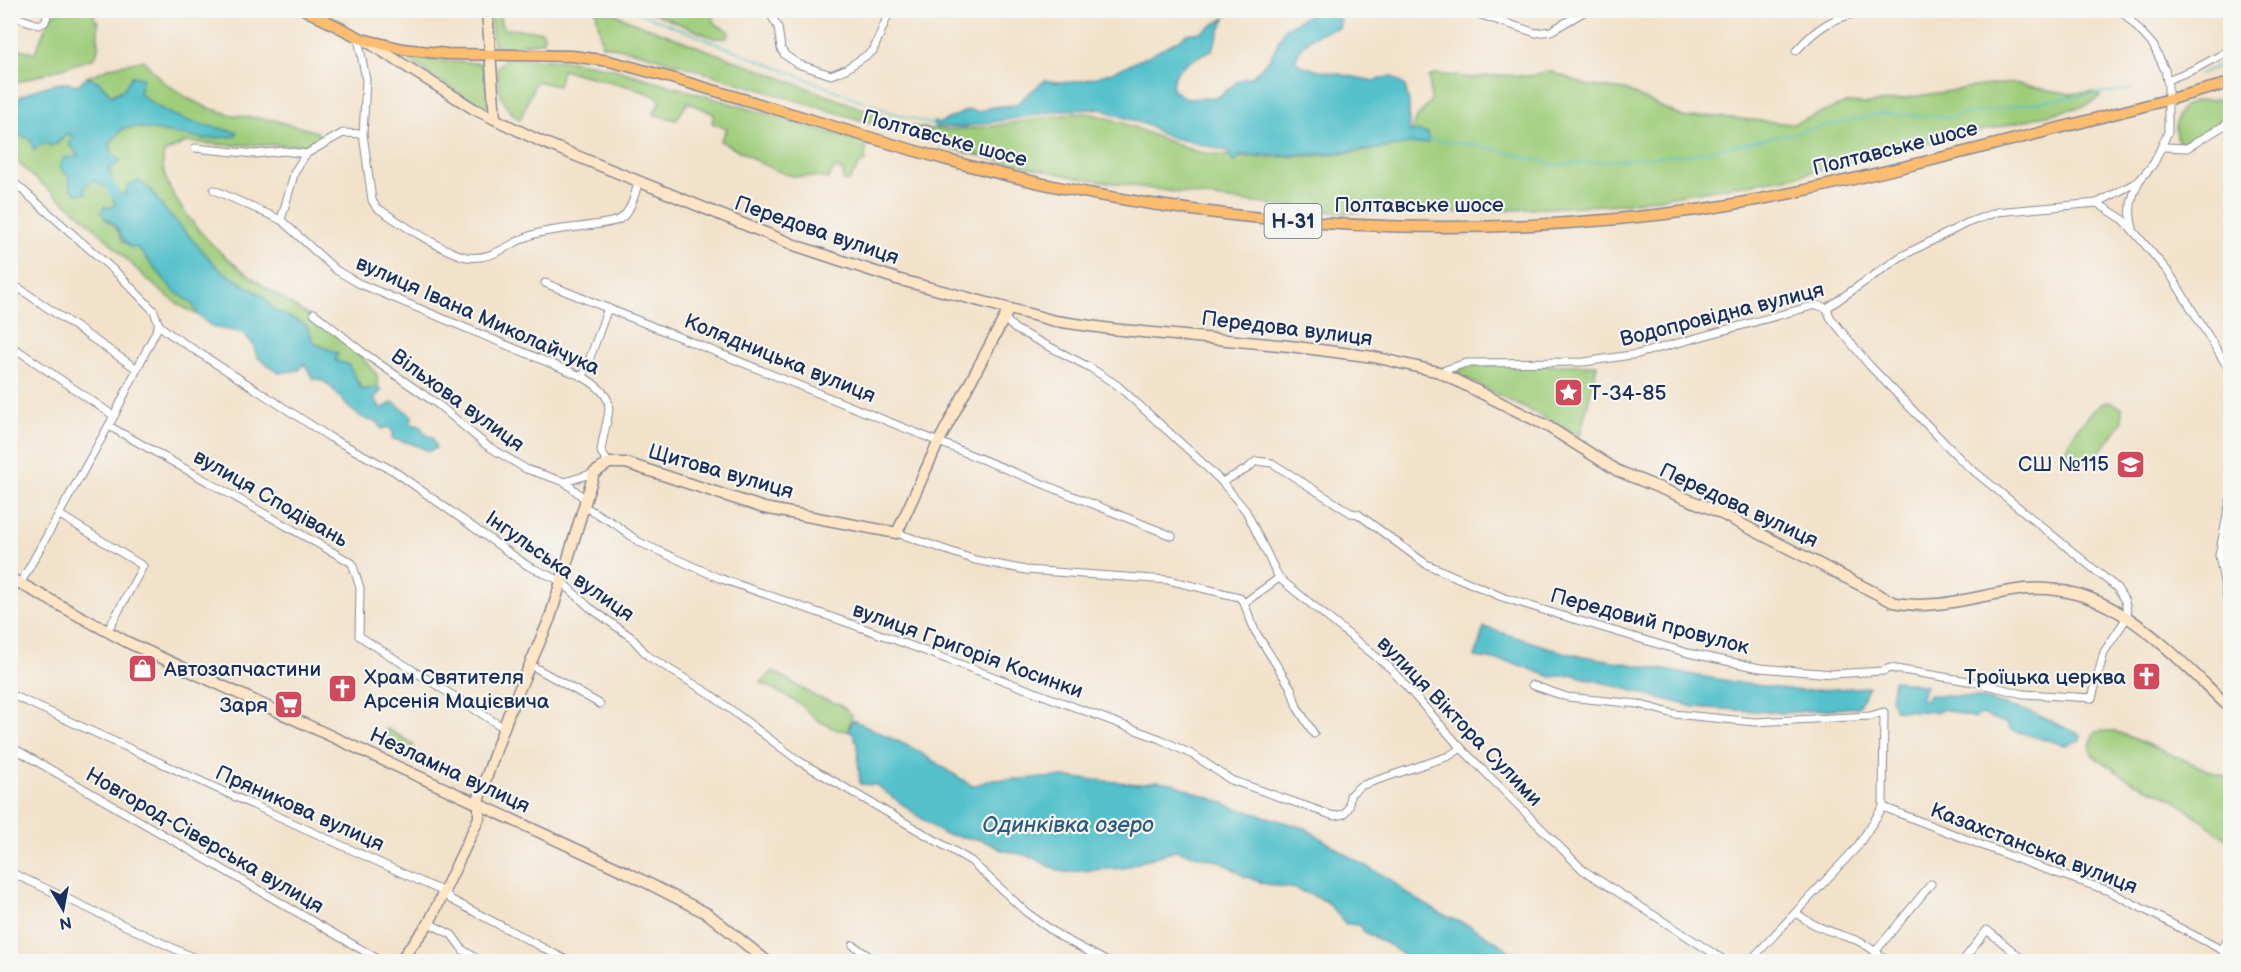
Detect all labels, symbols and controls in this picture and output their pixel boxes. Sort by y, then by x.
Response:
street label: Полтавське шосе [860,104,1030,173]
street label: Полтавське шосе [1810,116,1981,181]
street label: Передова вулиця [731,191,902,270]
street label: Полтавське шосе [1334,193,1504,218]
road number: Н-31 [1264,204,1322,238]
street label: вулиця Івана Миколайчука [352,250,604,381]
street label: Водопровідна вулиця [1617,277,1827,352]
street label: Передова вулиця [1200,306,1374,351]
street label: Колядницька вулиця [680,309,879,408]
street label: Вільхова вулиця [386,344,529,457]
place icon: Т-34-85 [1552,377,1584,409]
place label: Т-34-85 [1589,381,1667,406]
street label: Щитова вулиця [645,439,796,504]
street label: вулиця Сподівань [189,444,353,553]
school or university icon: СШ №115 [2114,448,2146,480]
place label: СШ №115 [2018,452,2109,477]
street label: Передова вулиця [1656,458,1822,553]
street label: Інгульська вулиця [480,506,639,627]
street label: Передовий провулок [1548,583,1752,660]
street label: вулиця Григорія Косинки [849,597,1086,704]
street label: вулиця Віктора Сулими [1372,631,1547,812]
shop icon: Автозапчастини [127,653,159,685]
place label: Автозапчастини [163,657,321,682]
church icon: Троїцька церква [2131,661,2163,693]
place label: Храм Святителя Арсенія Мацієвича [363,665,550,714]
place label: Троїцька церква [1964,665,2127,690]
church icon: Храм Святителя Арсенія Мацієвича [327,673,359,705]
supermarket icon: Заря [273,689,305,721]
place label: Заря [220,693,268,718]
street label: Незламна вулиця [366,722,534,819]
street label: Пряникова вулиця [212,760,388,857]
street label: Новгород-Сіверська вулиця [81,762,328,919]
street label: Казахстанська вулиця [1927,797,2141,899]
water label: Одинківка озеро [982,812,1154,839]
north arrow [33,879,93,939]
text: N [58,912,73,933]

